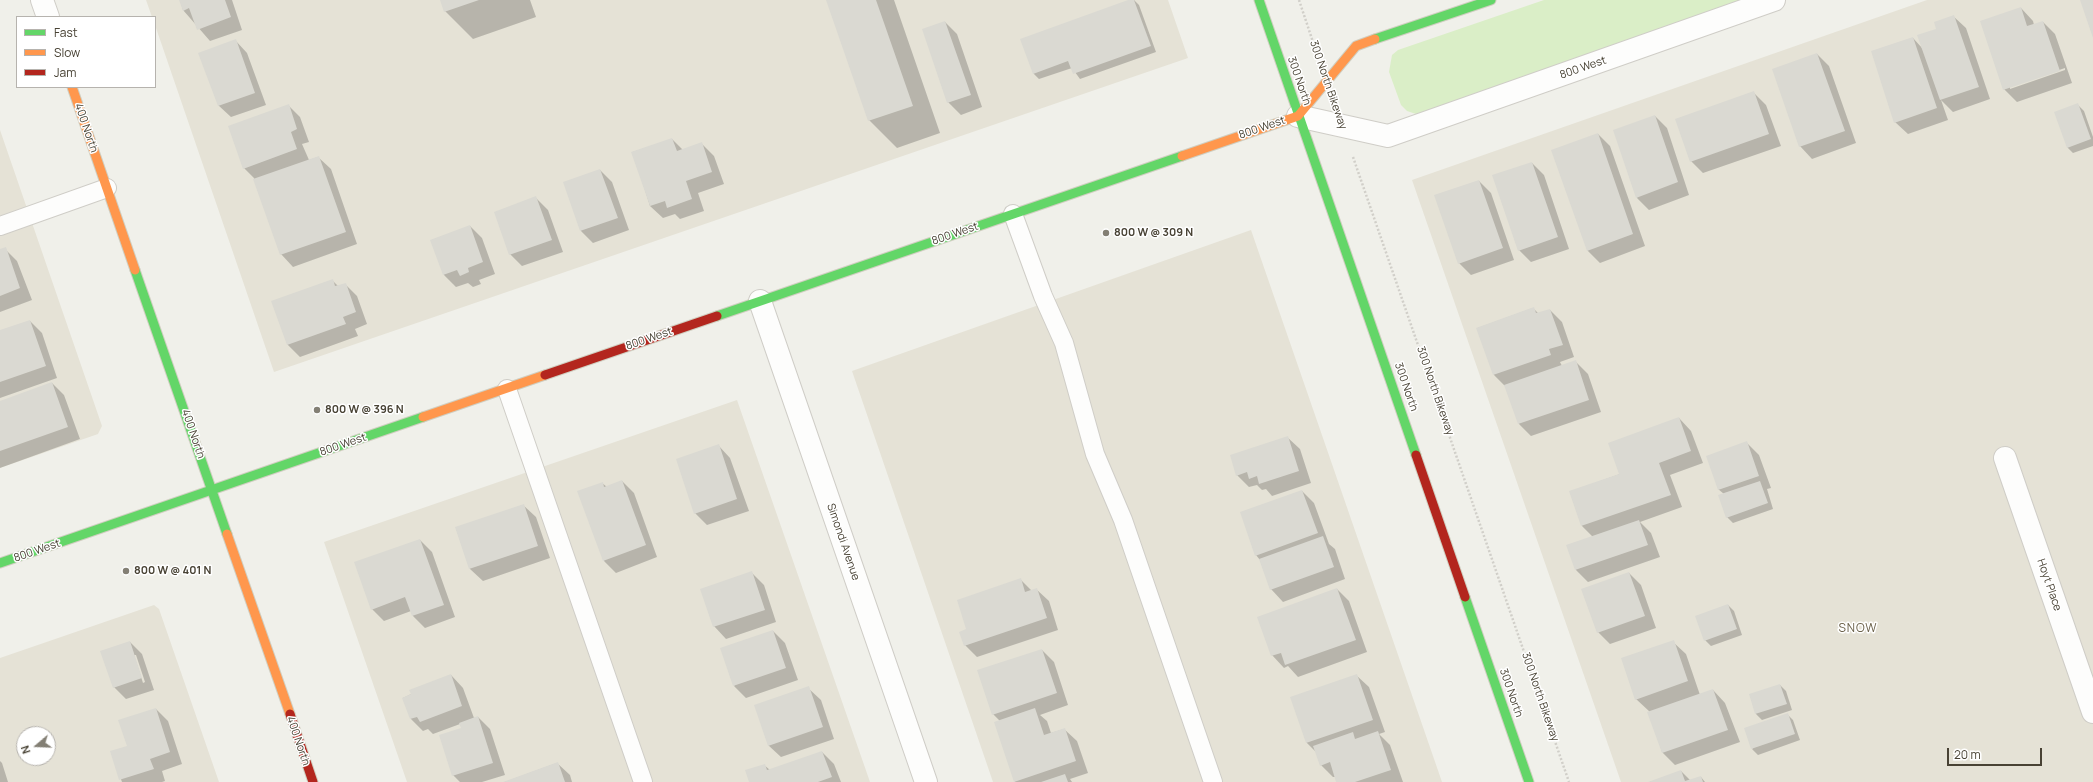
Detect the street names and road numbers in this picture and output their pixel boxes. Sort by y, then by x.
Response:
street label: 300 North Bikeway [1307,39,1349,131]
street label: 800 West [1558,54,1608,82]
street label: 300 North [1285,55,1313,107]
street label: 400 North [71,102,101,154]
street label: 800 West [1237,114,1287,142]
street label: 800 West [930,220,980,248]
street label: 800 West [624,325,674,353]
street label: 300 North Bikeway [1414,345,1456,437]
street label: 300 North [1392,361,1420,413]
street label: 400 North [178,408,208,460]
street label: 800 West [318,431,368,459]
street label: Simondi Avenue [824,502,862,582]
street label: 800 West [12,537,62,565]
street label: Hoyt Place [2034,557,2064,613]
street label: 300 North Bikeway [1519,651,1561,743]
street label: 300 North [1497,667,1525,719]
street label: 400 North [283,715,313,767]

